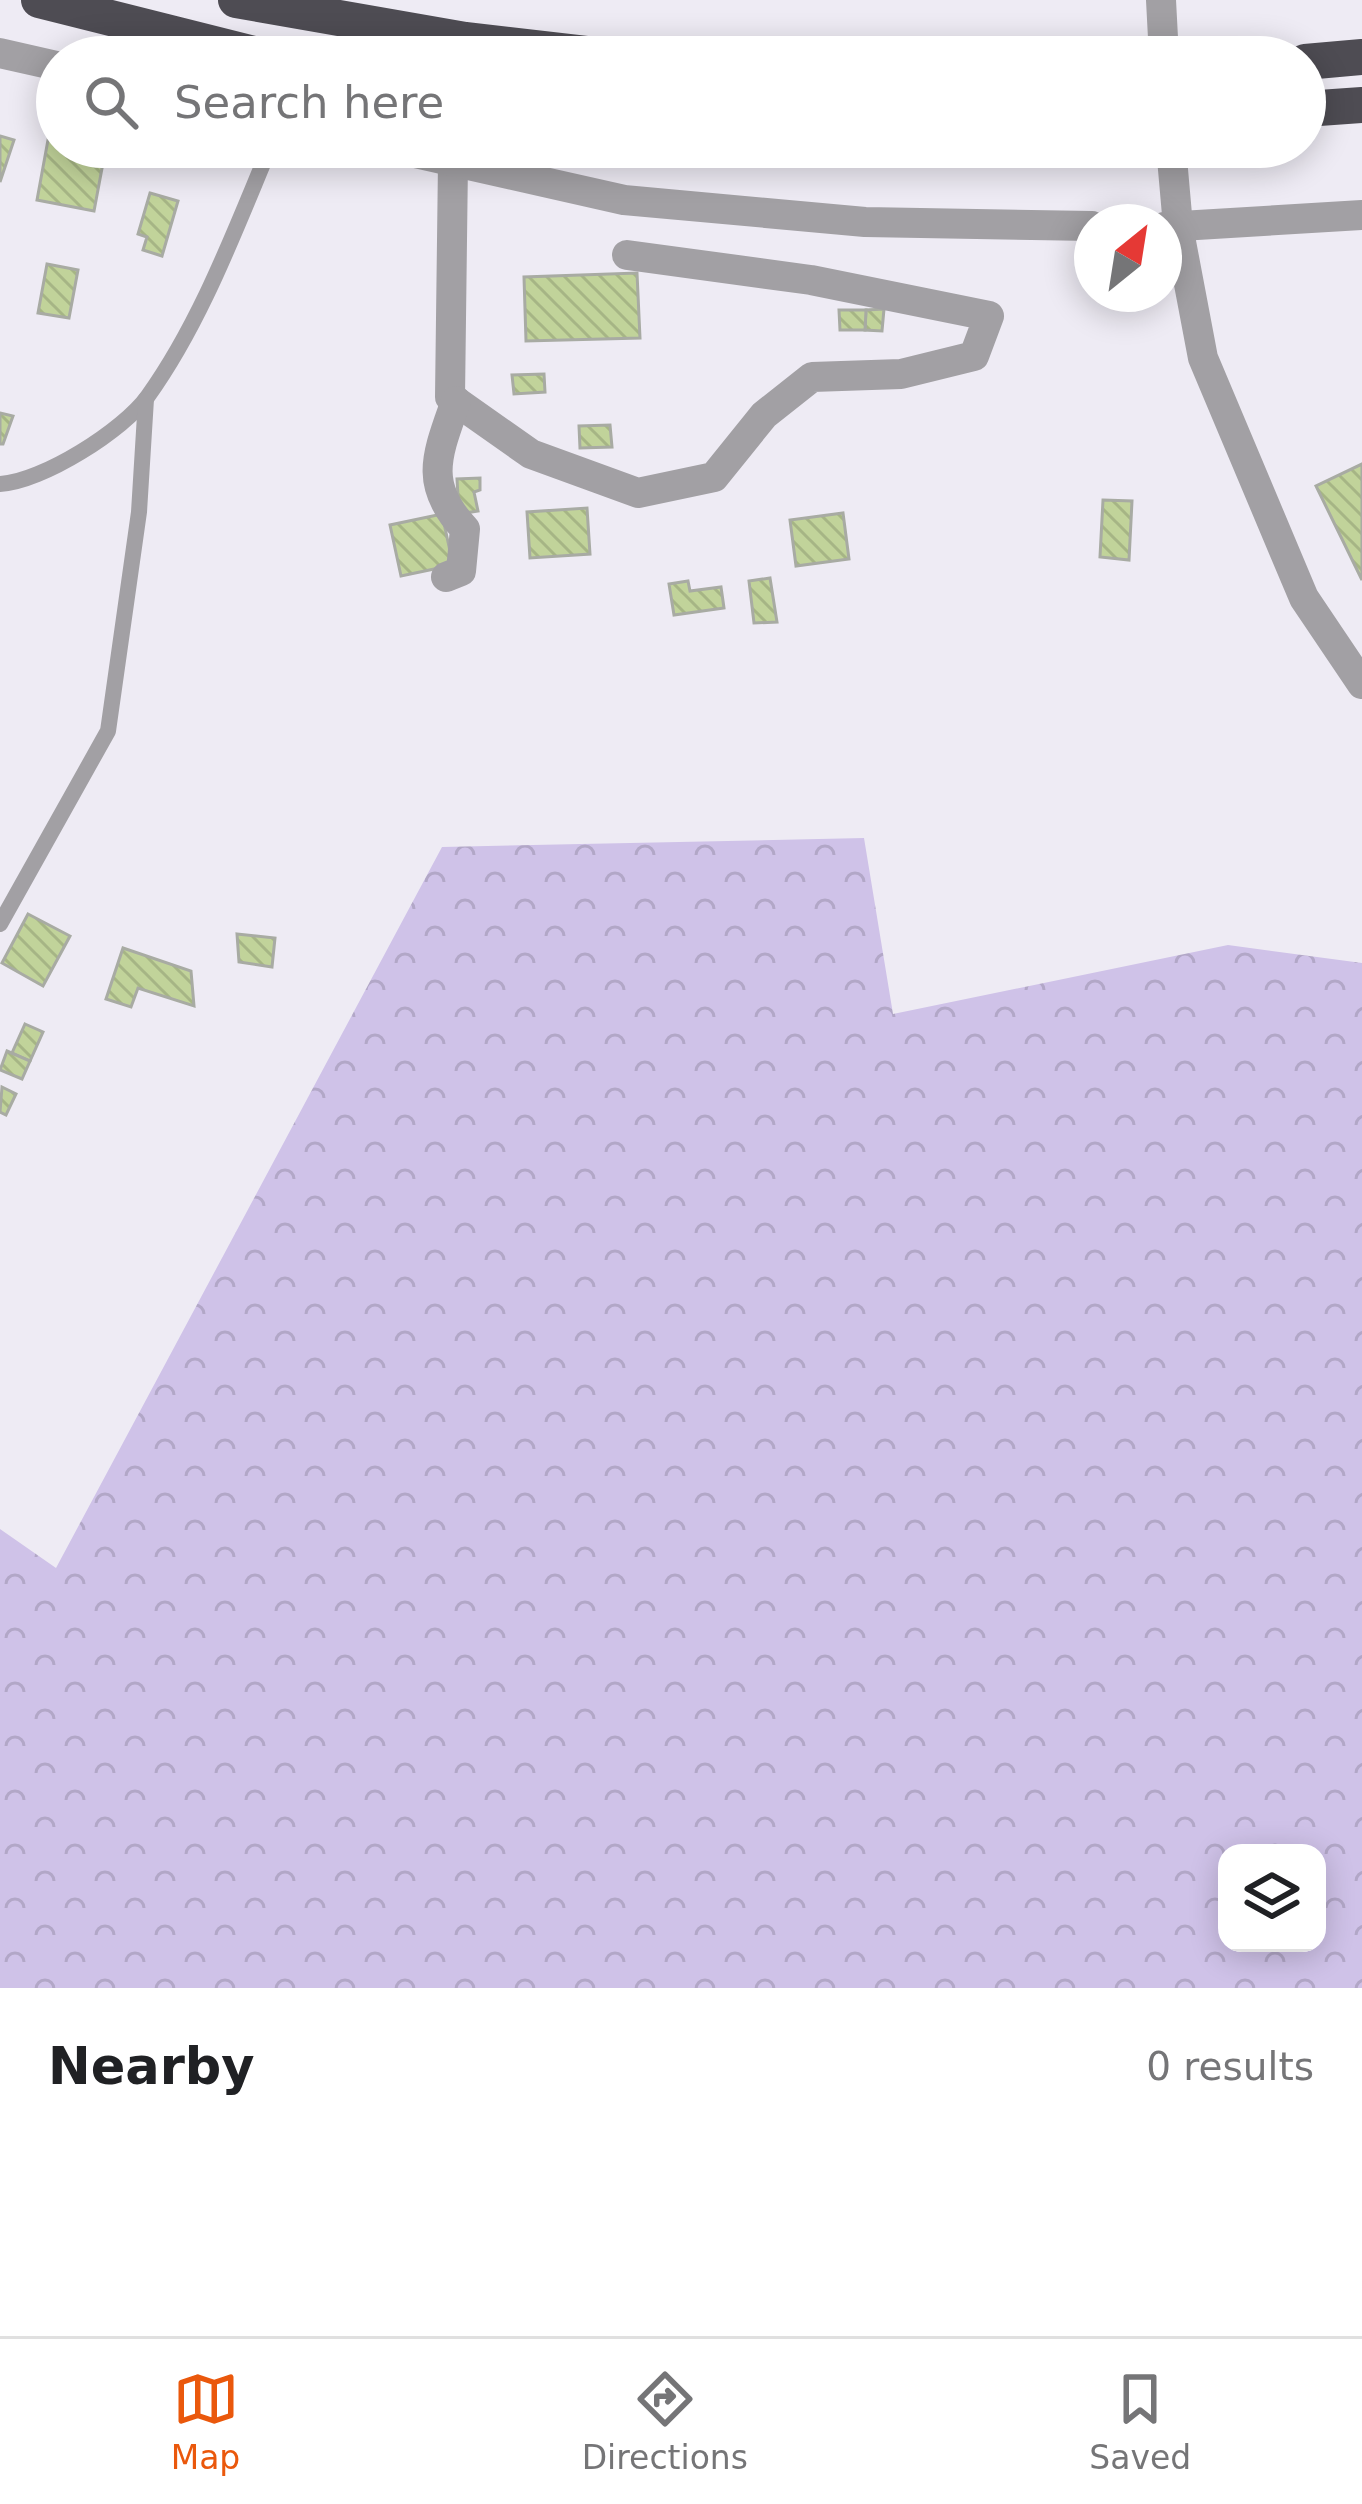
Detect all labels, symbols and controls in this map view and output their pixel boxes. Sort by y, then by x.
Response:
search box [36,36,1326,168]
icon: search [78,69,144,135]
text: Search here [174,76,444,129]
north arrow [1074,204,1182,312]
map controls [1218,1844,1326,1952]
button: layers [1218,1844,1326,1952]
text: Nearby [48,2037,255,2096]
text: 0 results [1146,2044,1314,2089]
tab: Map [171,2366,240,2477]
tab: Directions [582,2366,748,2477]
tab: Saved [1089,2366,1191,2477]

